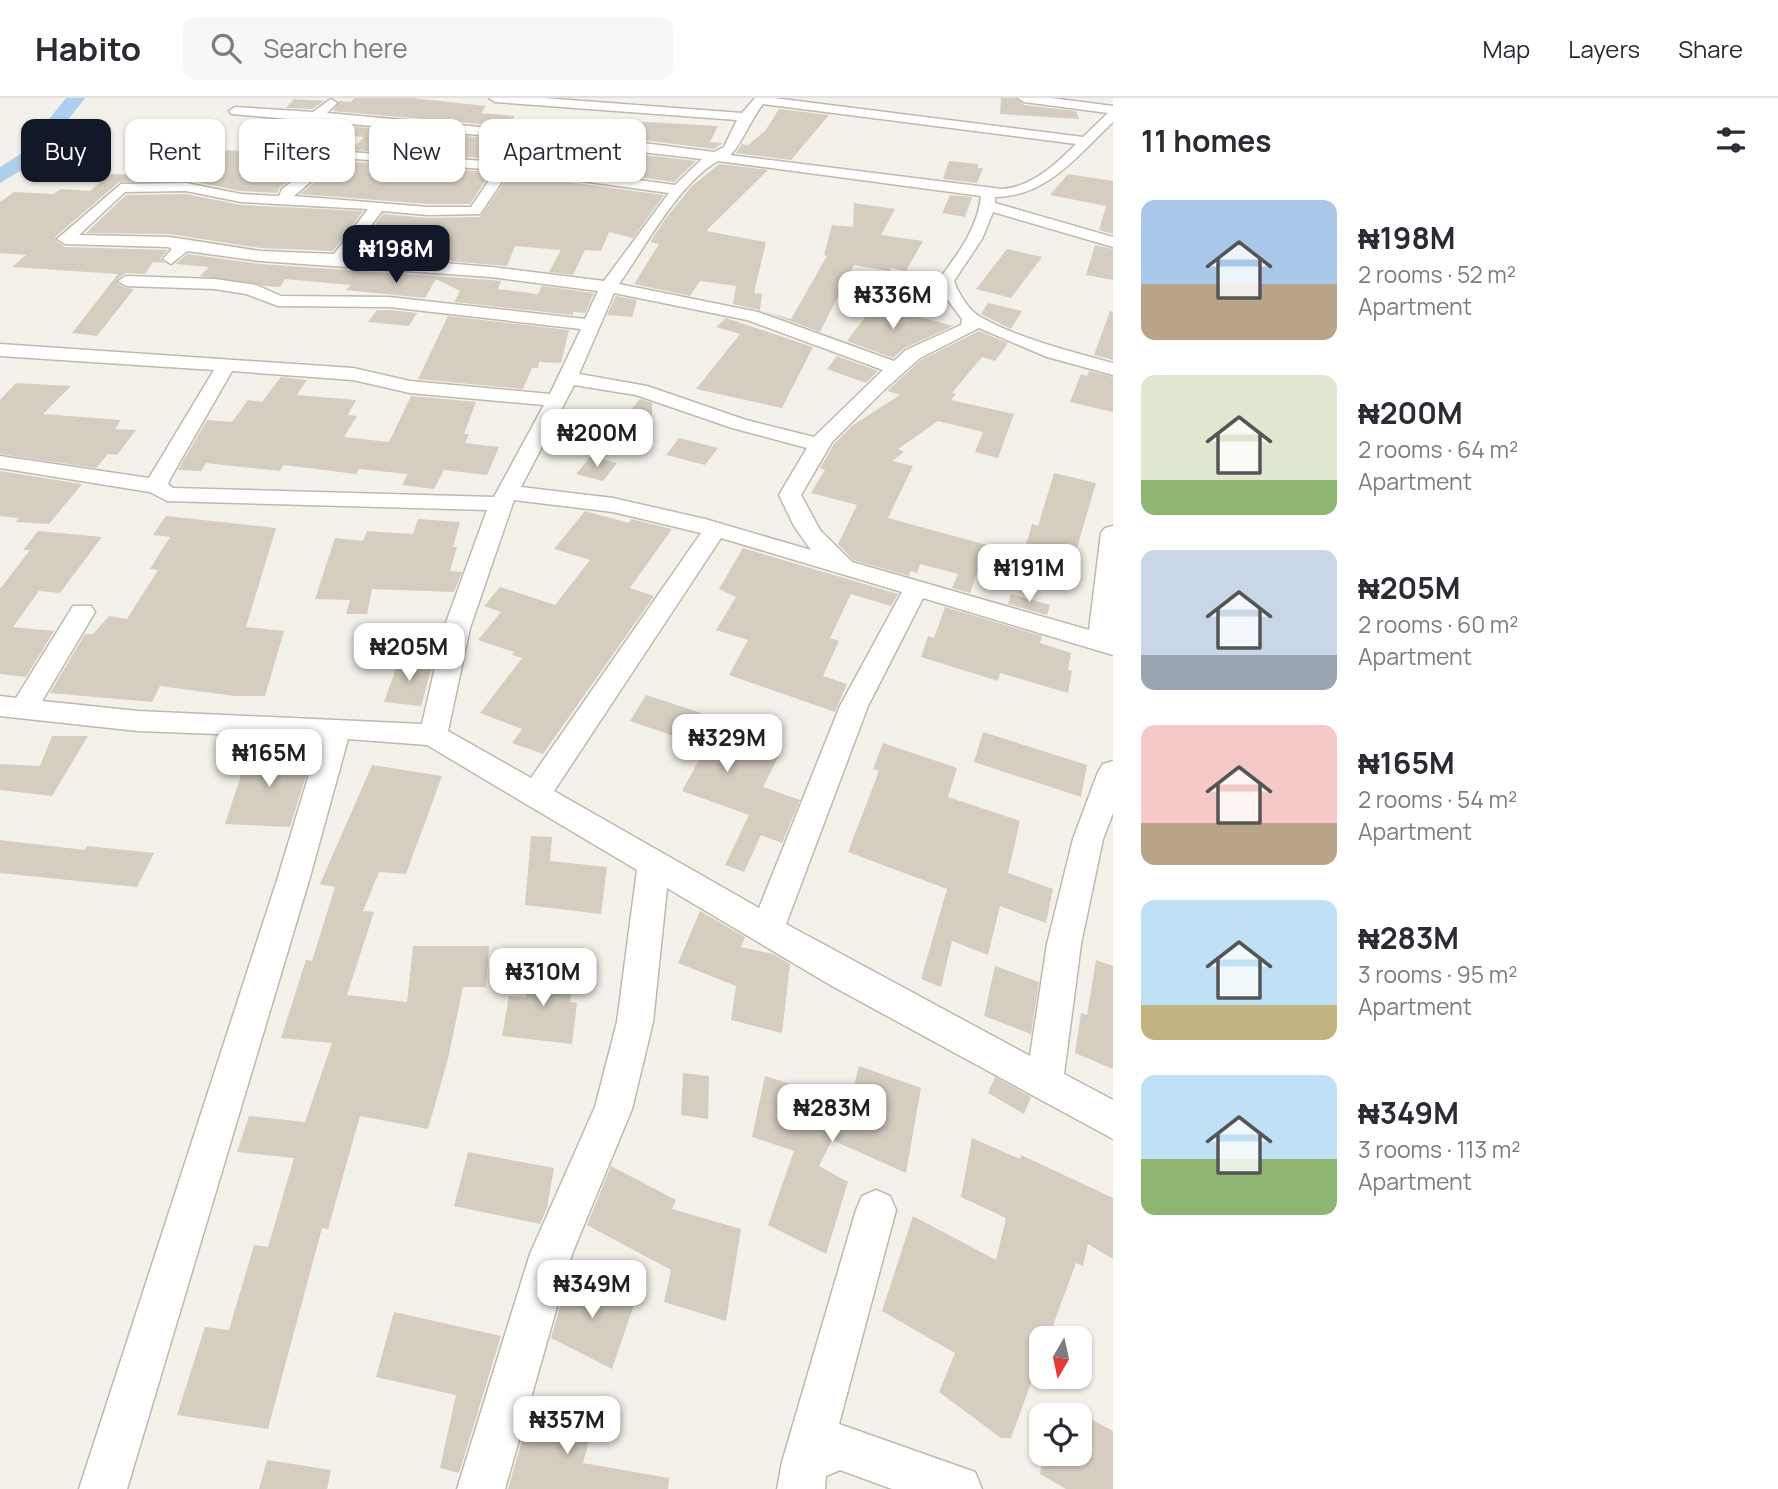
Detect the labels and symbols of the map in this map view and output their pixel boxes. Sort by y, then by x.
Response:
pin: ₦198M [347,226,445,285]
pin: ₦336M [844,272,942,331]
pin: ₦200M [548,410,646,469]
pin: ₦191M [980,545,1078,604]
pin: ₦205M [360,624,458,683]
pin: ₦329M [678,714,776,774]
pin: ₦165M [220,730,318,789]
pin: ₦310M [494,948,592,1008]
pin: ₦283M [783,1084,881,1144]
pin: ₦349M [543,1260,641,1320]
north arrow [1029,1326,1092,1390]
pin: ₦357M [518,1396,616,1456]

